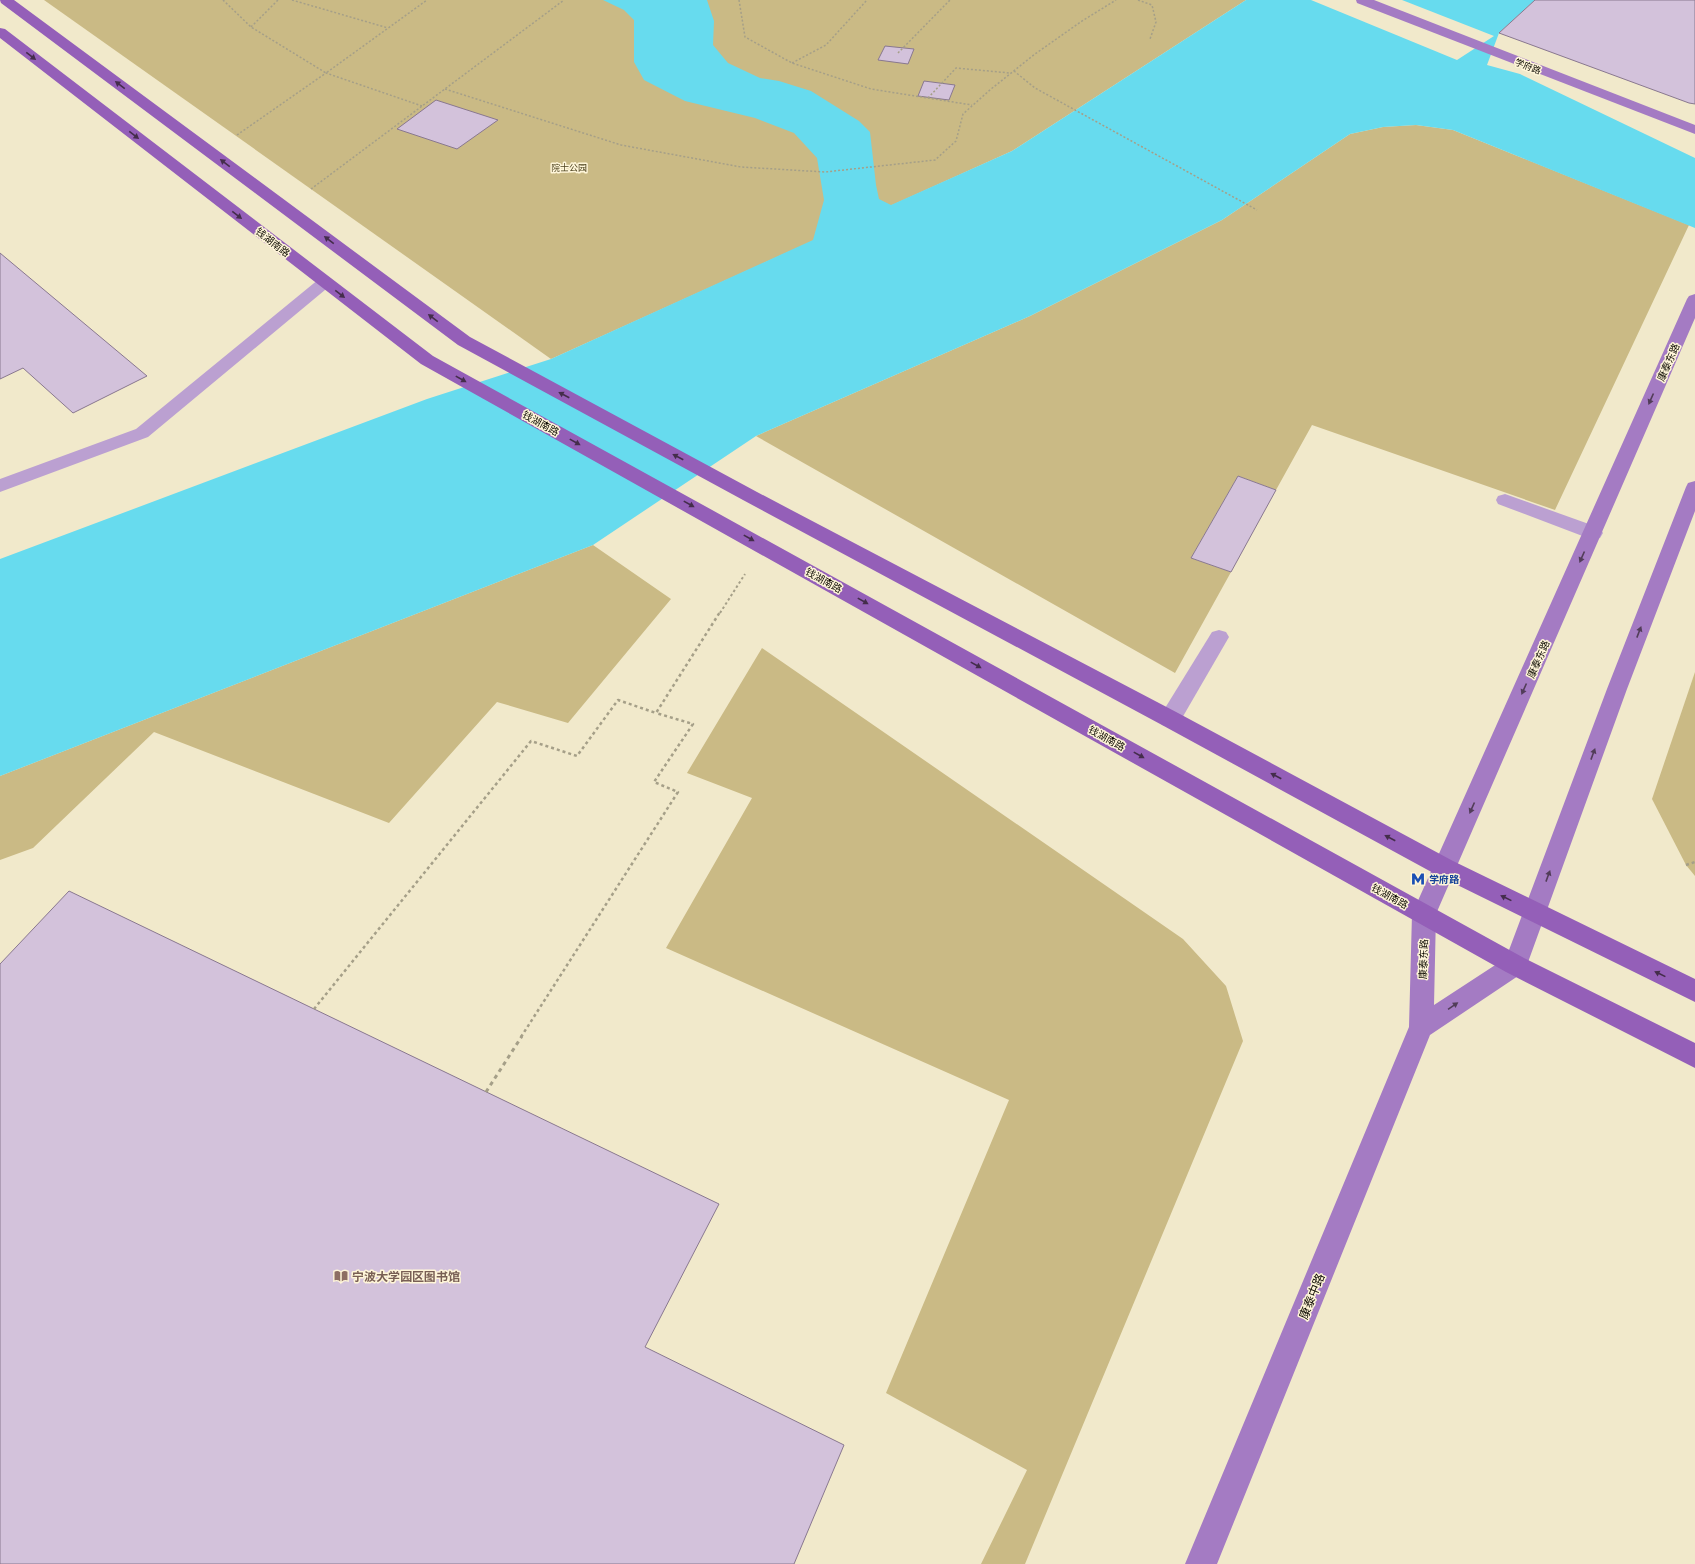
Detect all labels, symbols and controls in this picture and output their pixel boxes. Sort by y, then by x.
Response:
one-way arrow [25,52,36,60]
street label: 学府路 [1513,56,1543,76]
one-way arrow [115,81,126,89]
one-way arrow [129,131,139,139]
one-way arrow [219,158,230,167]
park label: 院士公园 [551,162,587,173]
one-way arrow [232,210,243,219]
street label: 钱湖南路 [254,225,292,259]
one-way arrow [323,236,334,245]
one-way arrow [335,290,346,298]
one-way arrow [428,314,439,322]
street label: 康泰东路 [1654,341,1682,383]
one-way arrow [455,376,467,382]
one-way arrow [558,392,570,399]
one-way arrow [1648,394,1654,406]
street label: 钱湖南路 [521,408,561,438]
one-way arrow [569,438,581,445]
one-way arrow [673,454,684,461]
one-way arrow [683,501,694,508]
one-way arrow [744,535,755,541]
one-way arrow [1579,551,1585,563]
street label: 钱湖南路 [804,565,844,595]
one-way arrow [857,598,869,605]
one-way arrow [1637,626,1643,638]
street label: 康泰东路 [1524,638,1552,680]
one-way arrow [971,661,982,668]
one-way arrow [1521,683,1527,695]
street label: 钱湖南路 [1087,723,1127,753]
one-way arrow [1591,747,1597,759]
one-way arrow [1133,752,1145,759]
one-way arrow [1270,773,1282,780]
one-way arrow [1469,802,1475,813]
one-way arrow [1384,835,1396,842]
one-way arrow [1546,869,1552,881]
metro station icon: 学府路 [1410,871,1426,887]
place label: 学府路 [1429,873,1460,885]
street label: 钱湖南路 [1370,881,1410,911]
one-way arrow [1500,895,1511,901]
street label: 康泰东路 [1416,939,1430,979]
one-way arrow [1654,971,1666,977]
one-way arrow [1448,1002,1459,1009]
library icon: 宁波大学园区图书馆 [333,1268,349,1284]
place label: 宁波大学园区图书馆 [352,1269,460,1283]
street label: 康泰中路 [1296,1271,1326,1321]

